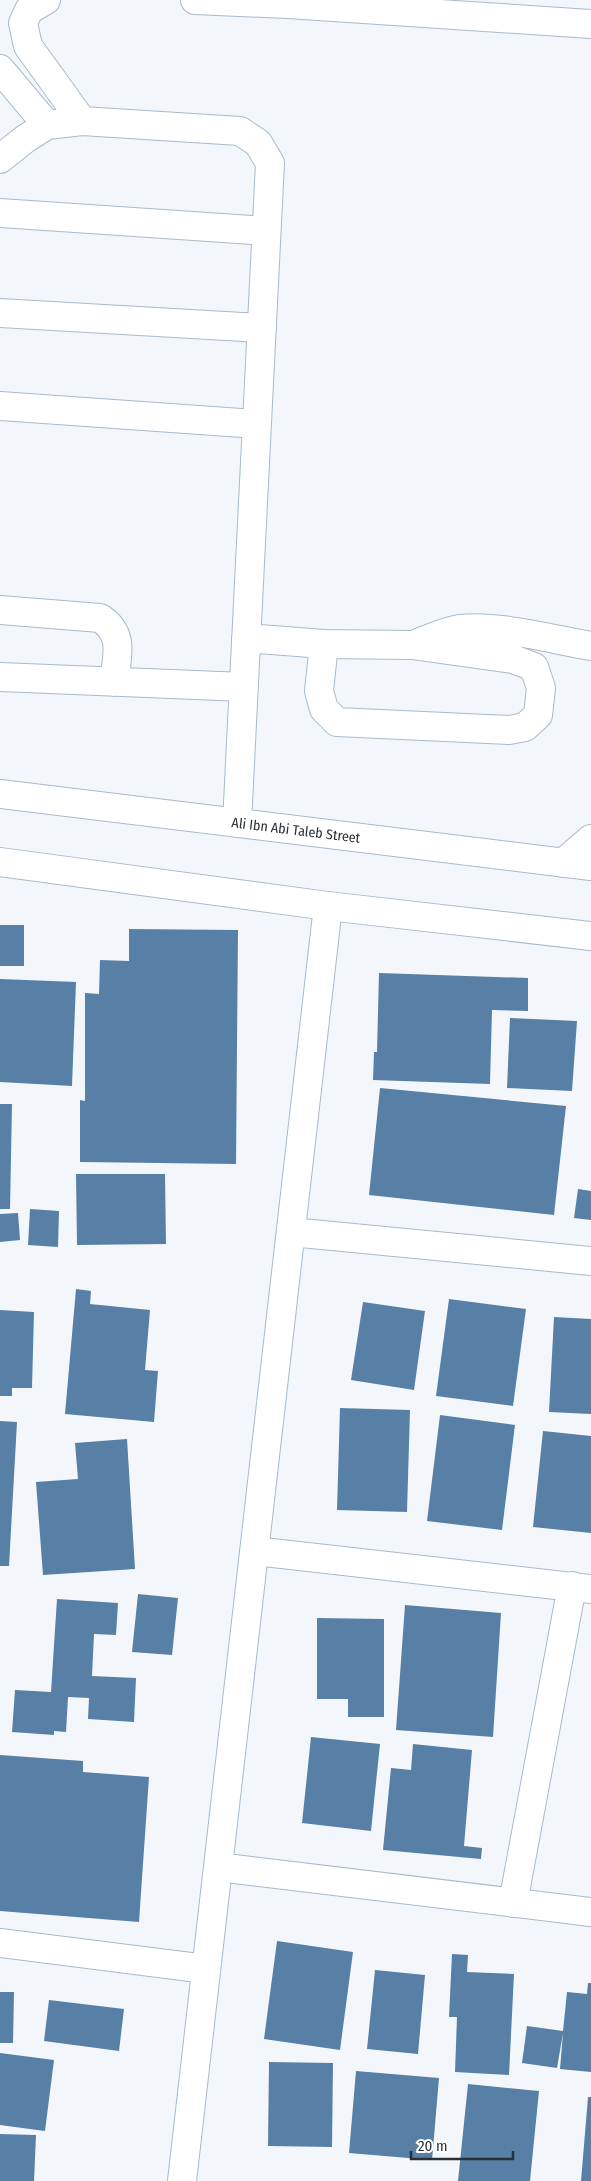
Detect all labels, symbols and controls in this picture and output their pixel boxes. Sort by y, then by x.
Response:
street label: Ali Ibn Abi Taleb Street [231,814,362,847]
scale bar [411,2128,514,2160]
text: 20 m [418,2137,448,2155]

